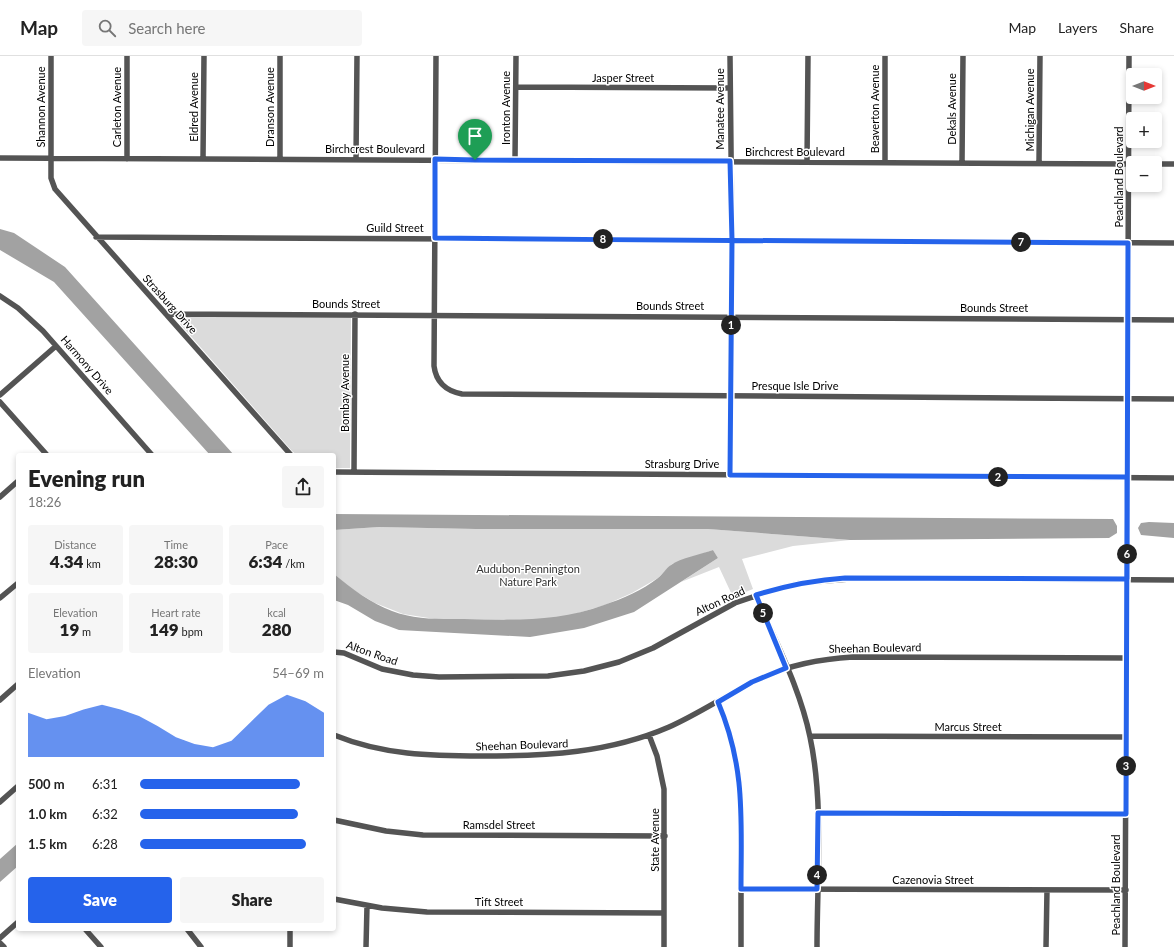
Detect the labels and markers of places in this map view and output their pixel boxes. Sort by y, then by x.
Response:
pin [458,119,492,160]
pin: 8 [593,229,613,249]
pin: 7 [1011,232,1031,252]
pin: 1 [721,315,741,335]
pin: 2 [988,467,1008,487]
pin: 6 [1117,544,1137,564]
pin: 5 [753,603,773,623]
pin: 3 [1116,756,1136,776]
pin: 4 [807,865,827,885]

